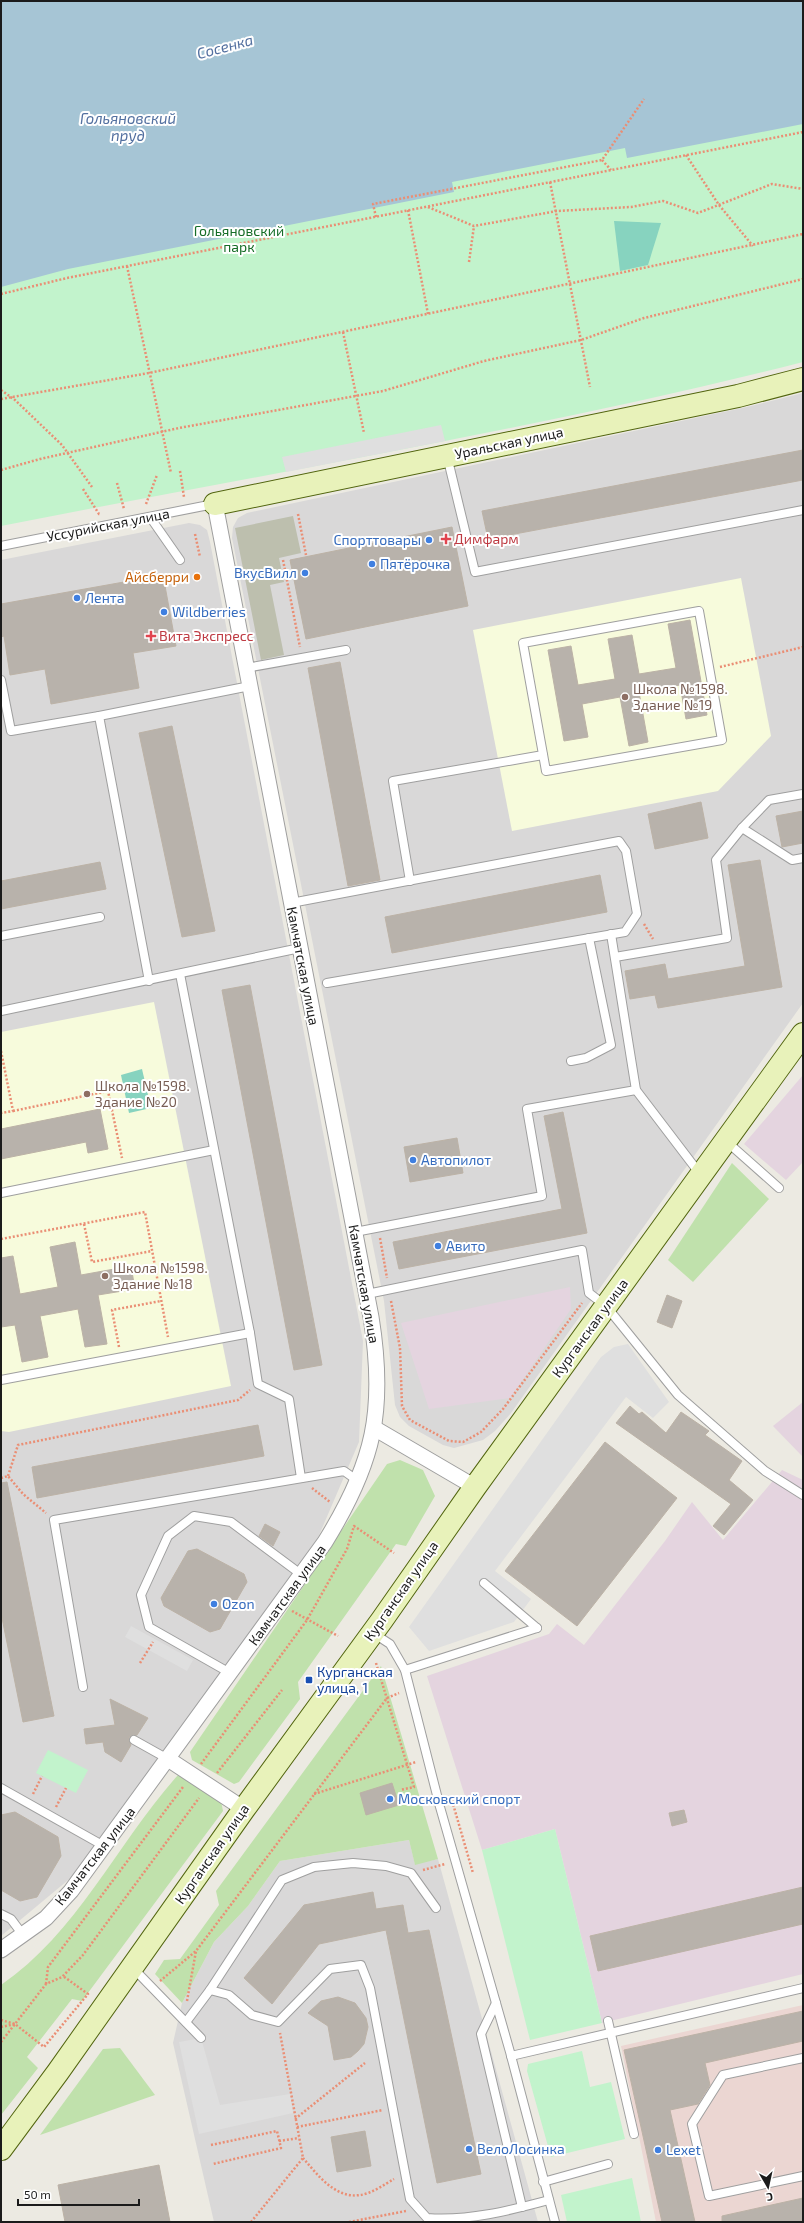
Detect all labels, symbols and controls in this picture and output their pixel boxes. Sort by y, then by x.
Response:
water label: Сосенка [195,30,255,62]
water label: Гольяновский пруд [80,109,176,144]
park label: Гольяновcкий парк [194,222,284,255]
street label: Уральская улица [453,423,565,462]
street label: Уссурийская улица [45,504,171,545]
place label: Димфарм [454,530,519,547]
place label: Спорттовары [333,531,421,548]
marker: Димфарм [441,534,451,544]
marker: Спорттовары [424,535,434,545]
place label: Пятёрочка [380,555,450,572]
marker: Пятёрочка [367,559,377,569]
place label: ВкусВилл [234,564,297,581]
place label: Айсберри [125,568,189,585]
marker: ВкусВилл [300,568,310,578]
marker: Айсберри [192,572,202,582]
place label: Лента [85,589,124,606]
marker: Лента [72,593,82,603]
place label: Wildberries [172,603,246,620]
marker: Wildberries [159,607,169,617]
place label: Вита Экспресс [159,627,254,644]
marker: Вита Экспресс [146,631,156,641]
place label: Школа №1598. Здание №19 [633,680,728,713]
marker: Школа №1598. Здание №19 [620,692,630,702]
street label: Камчатская улица [284,905,323,1027]
place label: Школа №1598. Здание №20 [95,1077,190,1110]
marker: Школа №1598. Здание №20 [82,1089,92,1099]
place label: Автопилот [421,1151,491,1168]
marker: Автопилот [408,1155,418,1165]
street label: Камчатская улица [346,1223,383,1345]
place label: Авито [446,1237,485,1254]
marker: Авито [433,1241,443,1251]
place label: Школа №1598. Здание №18 [113,1259,208,1292]
marker: Школа №1598. Здание №18 [100,1271,110,1281]
street label: Курганская улица [548,1275,631,1380]
street label: Курганская улица [360,1537,441,1644]
street label: Камчатская улица [244,1541,329,1648]
place label: Ozon [222,1595,255,1612]
marker: Ozon [209,1599,219,1609]
place label: Курганская улица, 1 [317,1663,393,1696]
marker: Курганская улица, 1 [304,1675,314,1685]
place label: Московский спорт [398,1790,520,1807]
marker: Московский спорт [385,1794,395,1804]
street label: Курганская улица [171,1800,252,1907]
street label: Камчатская улица [51,1803,138,1908]
place label: ВелоЛосинка [477,2140,565,2157]
place label: Lexet [666,2141,701,2158]
marker: ВелоЛосинка [464,2144,474,2154]
marker: Lexet [653,2145,663,2155]
north arrow [748,2167,788,2207]
scale bar [18,2181,139,2207]
text: 50 m [24,2187,51,2201]
text: С [765,2190,774,2204]

